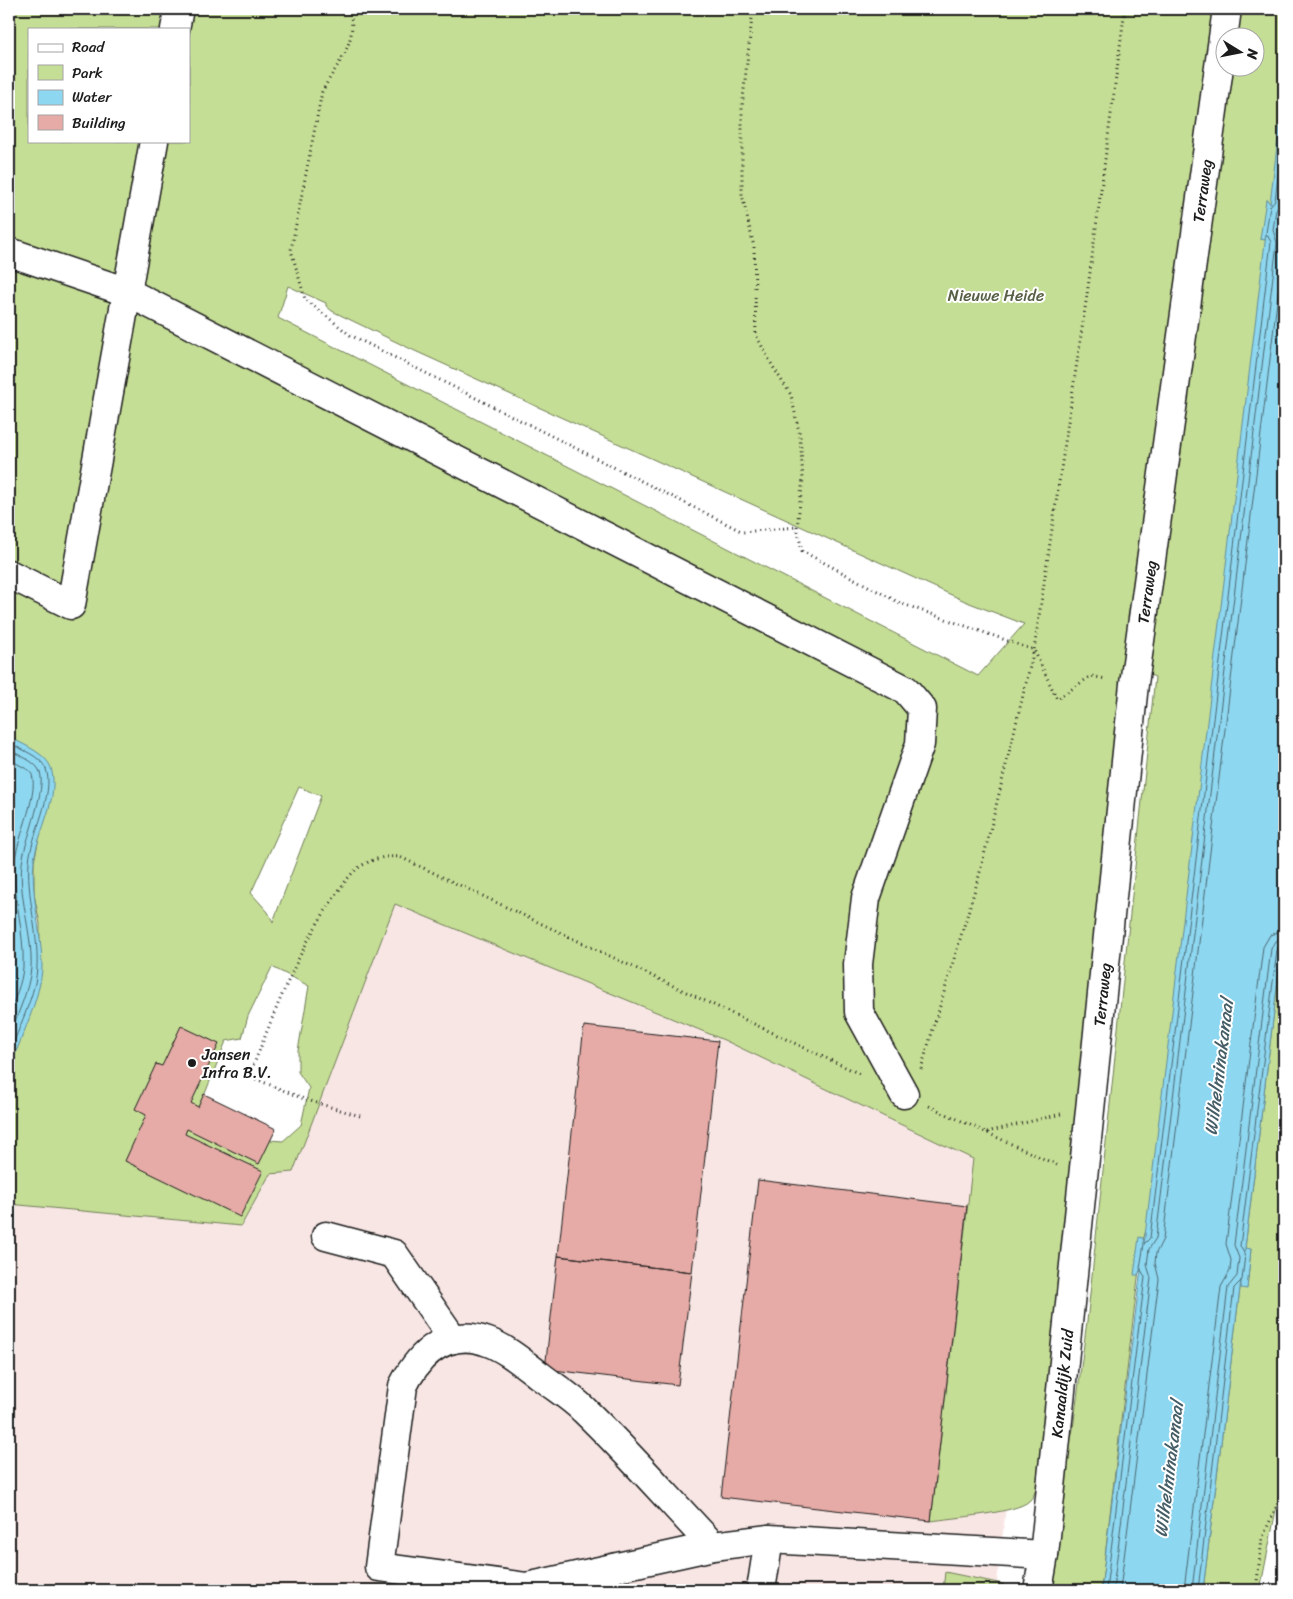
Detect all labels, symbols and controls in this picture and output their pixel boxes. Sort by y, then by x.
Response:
legend [28,28,190,142]
north arrow [1216,28,1266,78]
text: Road [72,34,105,60]
text: N [1239,46,1266,61]
text: Park [72,60,103,86]
text: Water [72,84,112,110]
text: Building [72,110,126,136]
street label: Terraweg [1184,157,1221,224]
park label: Nieuwe Heide [948,281,1044,310]
street label: Terraweg [1128,559,1166,626]
street label: Terraweg [1085,961,1120,1028]
water label: Wilhelminakanaal [1195,993,1244,1137]
place label: Jansen Infra B.V. [201,1040,272,1087]
marker: Jansen Infra B.V. [186,1057,198,1069]
street label: Kanaaldijk Zuid [1042,1326,1082,1439]
water label: Wilhelminakanaal [1145,1395,1194,1539]

